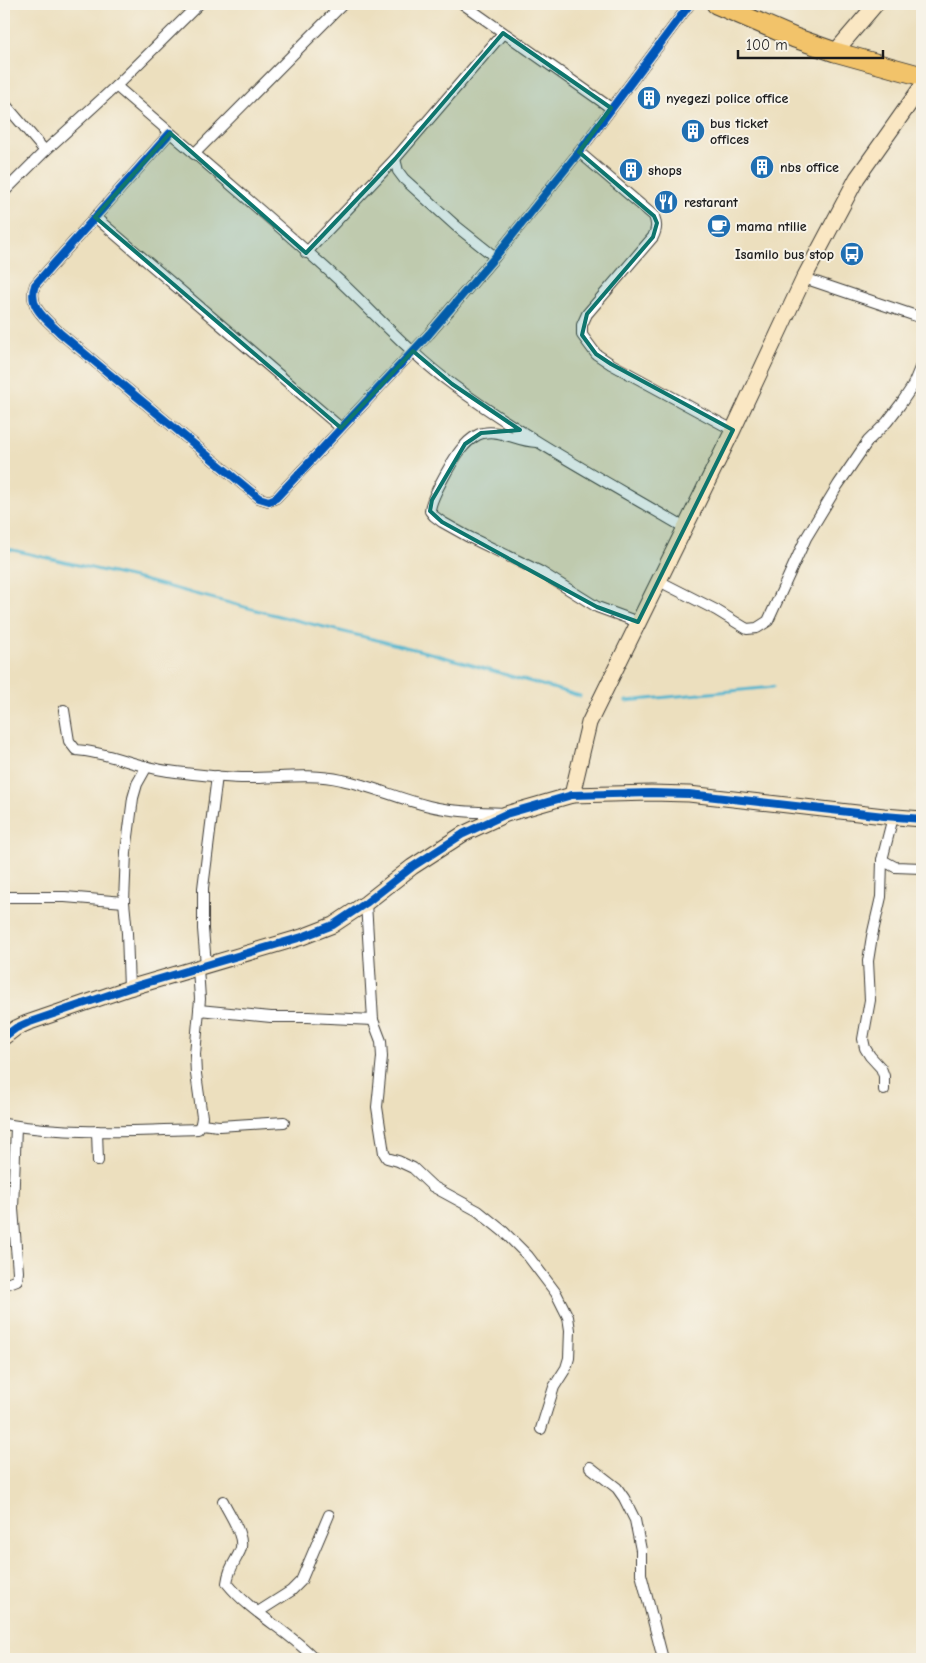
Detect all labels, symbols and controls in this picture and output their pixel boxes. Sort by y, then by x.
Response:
scale bar [738,28,884,60]
text: 100 m [746,36,788,54]
building icon: nyegezi police office [636,85,662,111]
place label: nyegezi police office [666,90,788,107]
place label: bus ticket offices [710,115,769,148]
building icon: bus ticket offices [680,118,706,144]
building icon: nbs office [749,154,775,180]
building icon: shops [618,157,644,183]
place label: nbs office [780,159,839,176]
place label: shops [648,162,682,179]
restaurant icon: restarant [653,189,679,215]
place label: restarant [684,194,738,211]
cafe icon: mama ntilie [706,213,732,239]
place label: mama ntilie [736,218,807,235]
bus stop icon: Isamilo bus stop [839,241,865,267]
place label: Isamilo bus stop [735,246,834,263]

